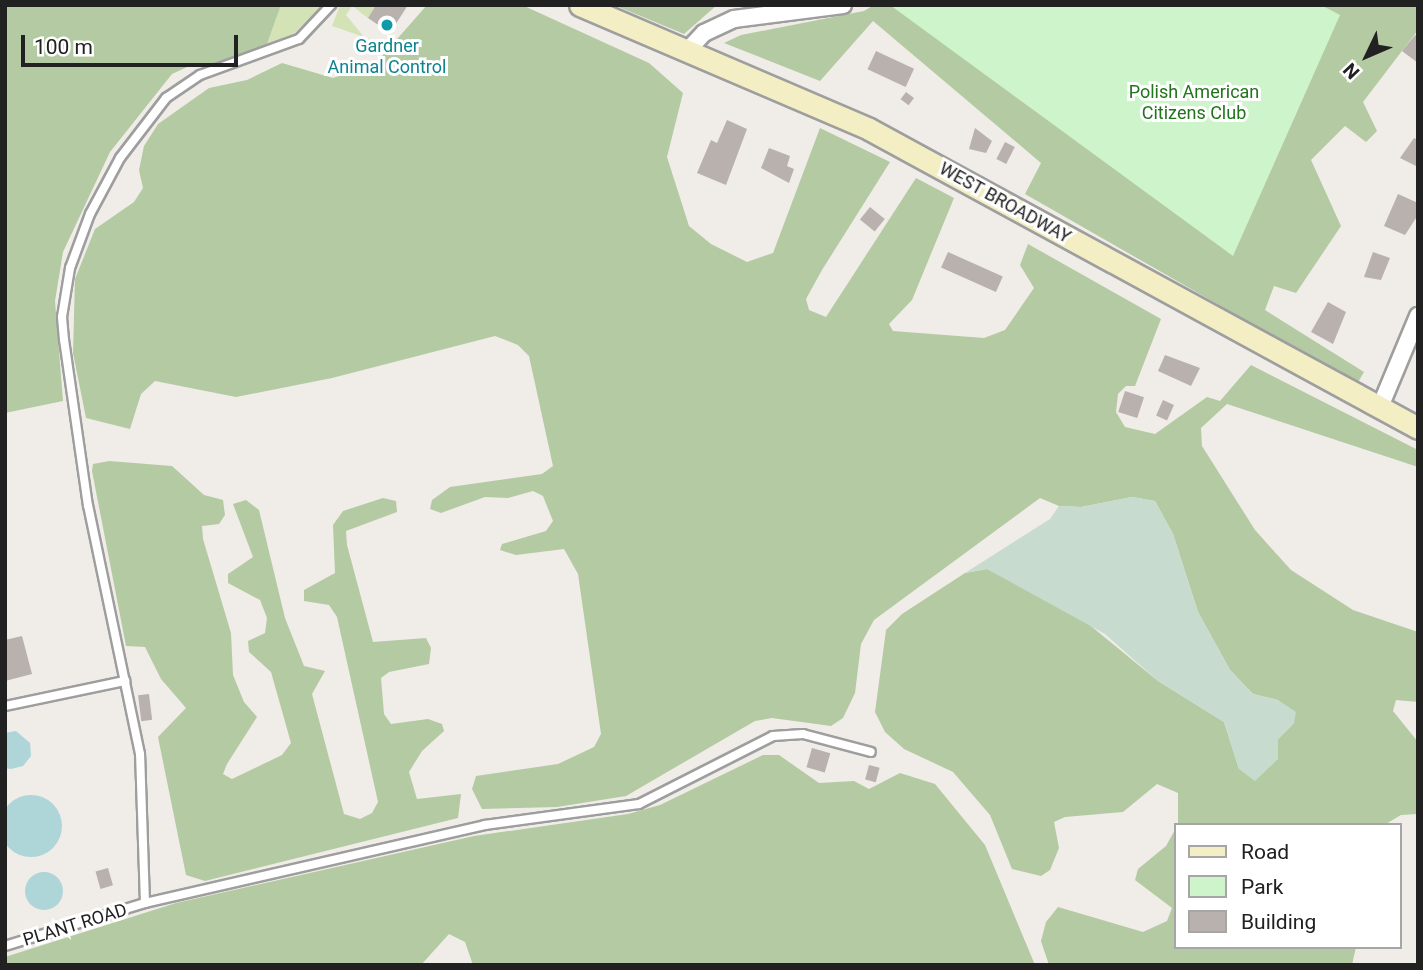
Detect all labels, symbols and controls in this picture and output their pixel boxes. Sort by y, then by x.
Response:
marker: Gardner Animal Control [379,17,395,33]
scale bar [24,21,242,65]
north arrow [1332,21,1402,91]
text: 100 m [34,35,93,59]
place label: Gardner Animal Control [328,36,446,78]
text: N [1339,58,1364,84]
park label: Polish American Citizens Club [1129,82,1259,124]
street label: WEST BROADWAY [935,158,1075,248]
legend [1174,823,1402,949]
text: Road [1241,840,1289,864]
text: Park [1241,875,1283,899]
street label: PLANT ROAD [20,899,130,951]
text: Building [1241,910,1316,934]

